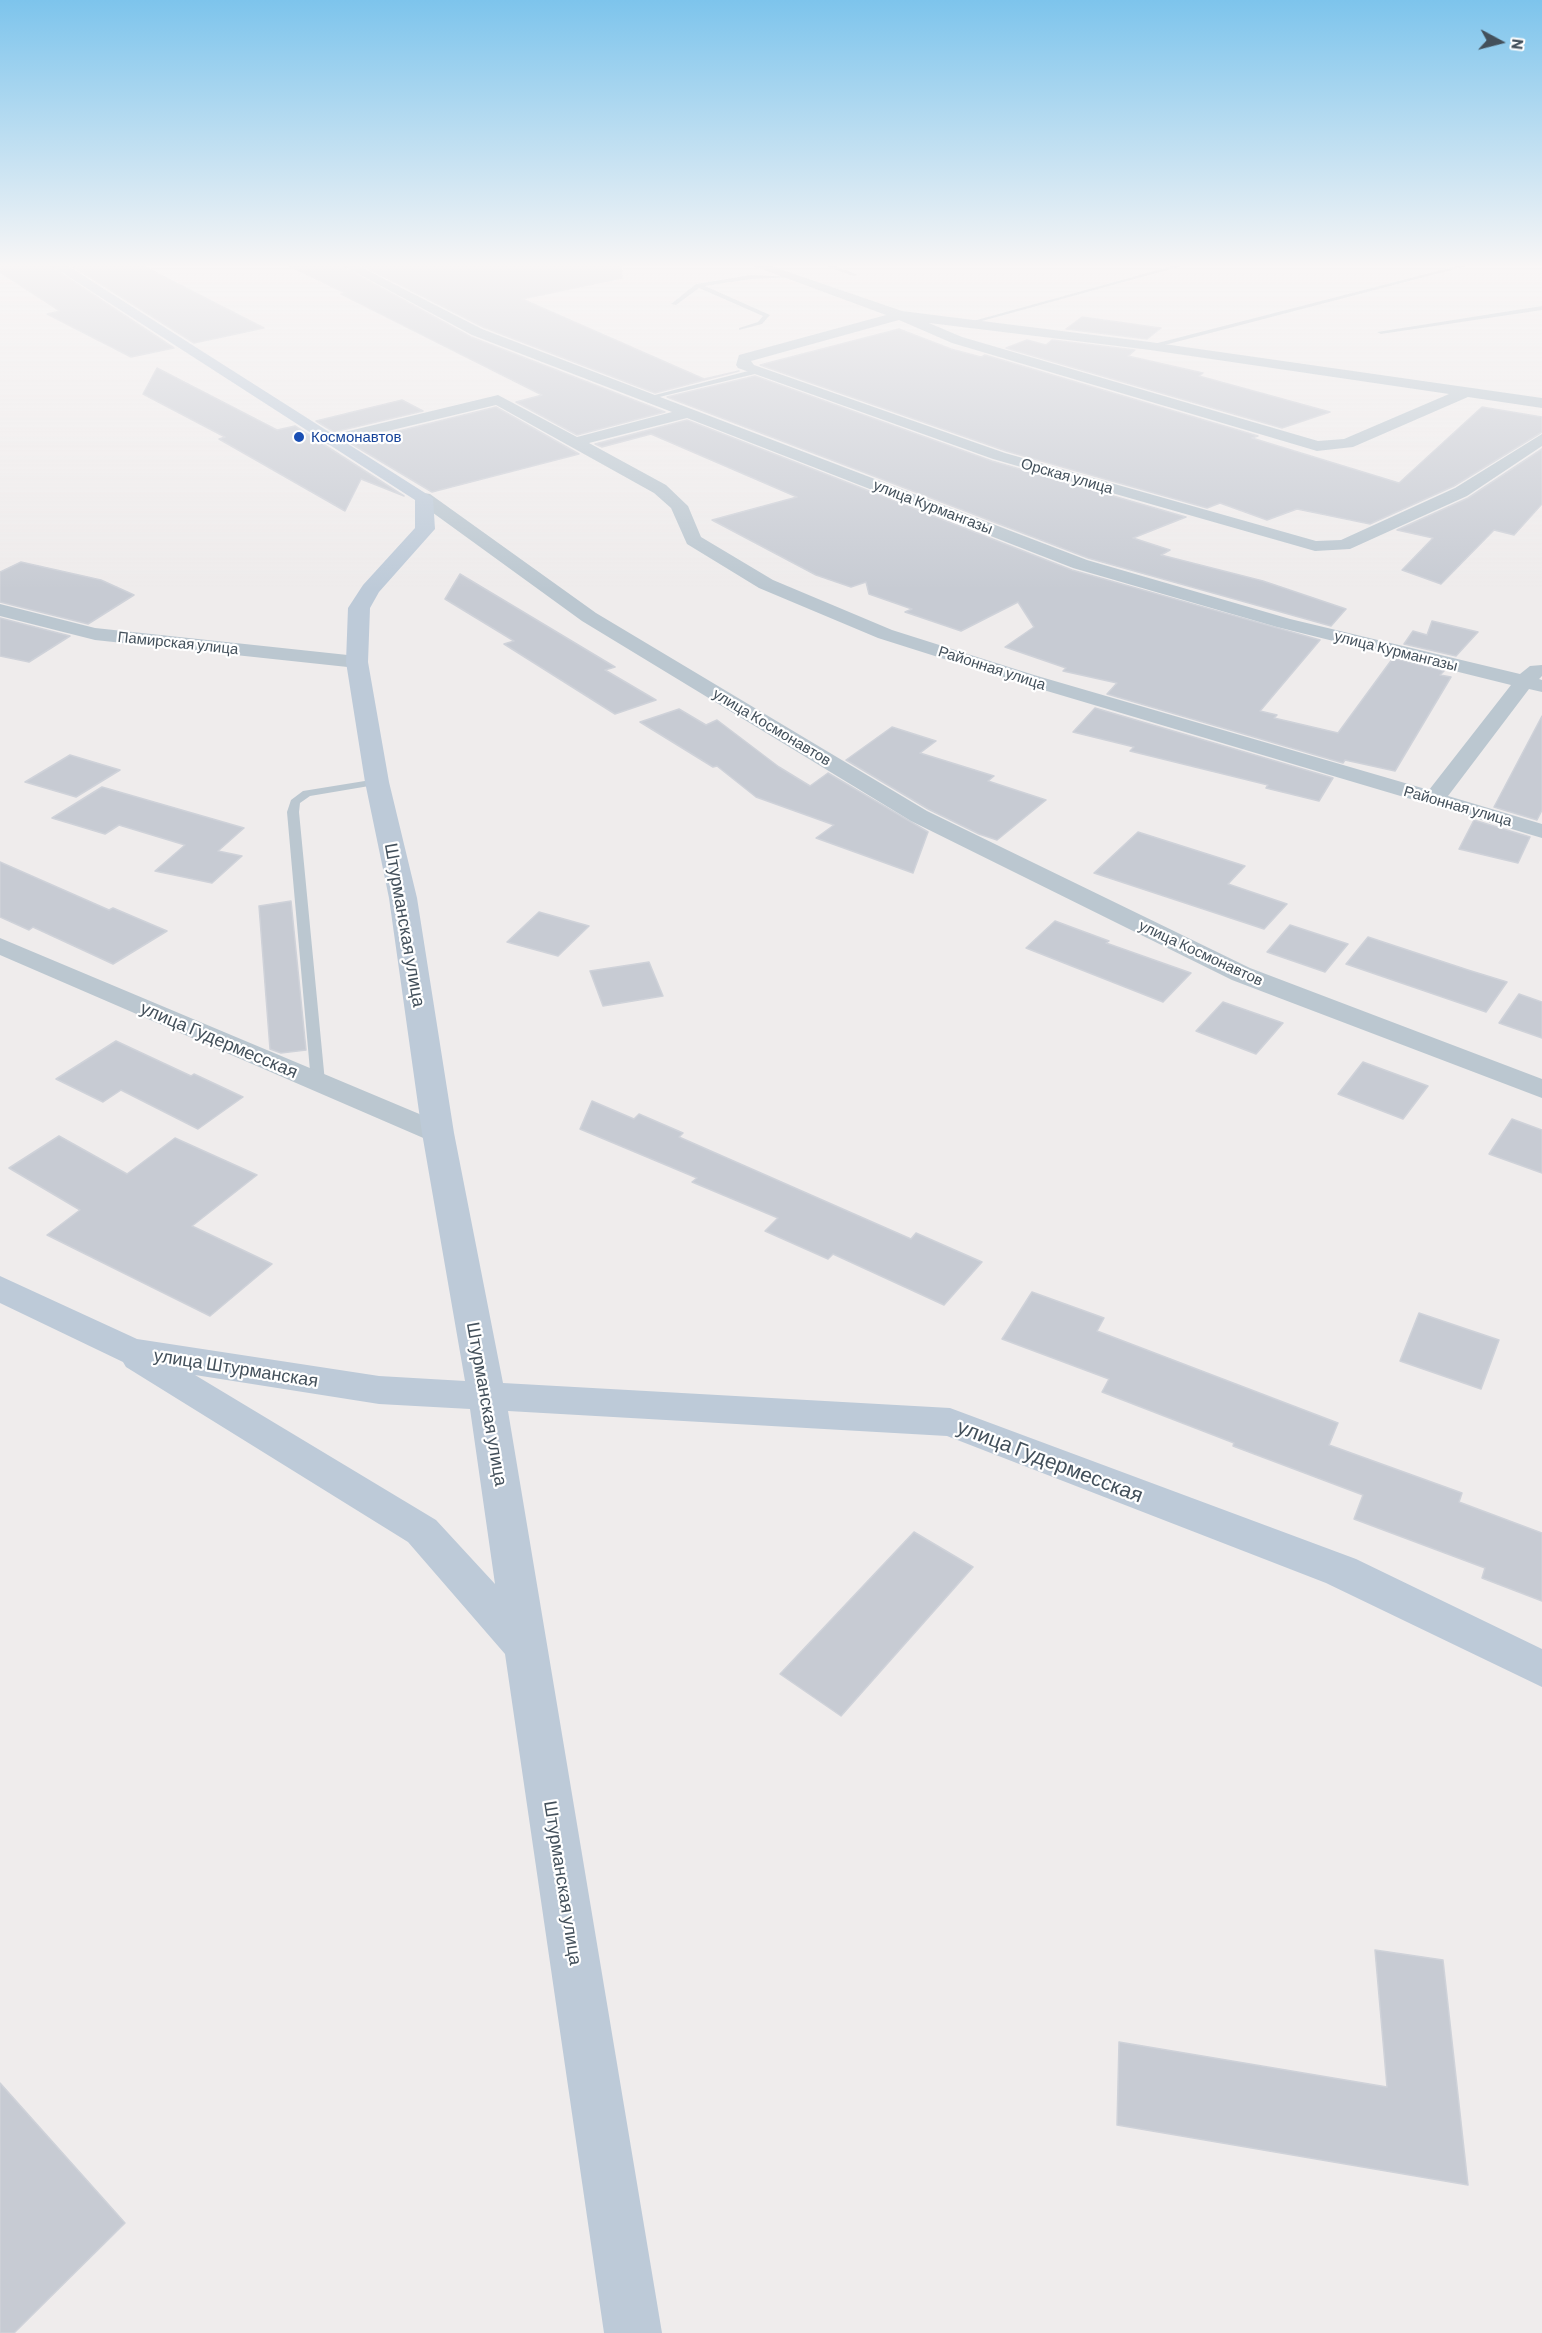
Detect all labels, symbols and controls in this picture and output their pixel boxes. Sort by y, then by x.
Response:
north arrow [1470,12,1530,72]
text: N [1508,38,1528,51]
place label: Космонавтов [311,428,402,446]
marker: Космонавтов [292,430,306,444]
street label: Орская улица [1019,454,1115,498]
street label: улица Курмангазы [871,476,995,538]
street label: улица Курмангазы [1332,627,1460,675]
street label: Памирская улица [117,628,239,658]
street label: Районная улица [936,642,1048,694]
street label: улица Космонавтов [710,685,834,769]
street label: Районная улица [1402,782,1514,830]
street label: Штурманская улица [380,841,430,1009]
street label: улица Космонавтов [1136,916,1266,990]
street label: улица Гудермесская [137,997,301,1083]
street label: Штурманская улица [462,1320,512,1488]
street label: улица Штурманская [152,1344,320,1392]
street label: улица Гудермесская [953,1414,1147,1508]
street label: Штурманская улица [539,1799,587,1967]

